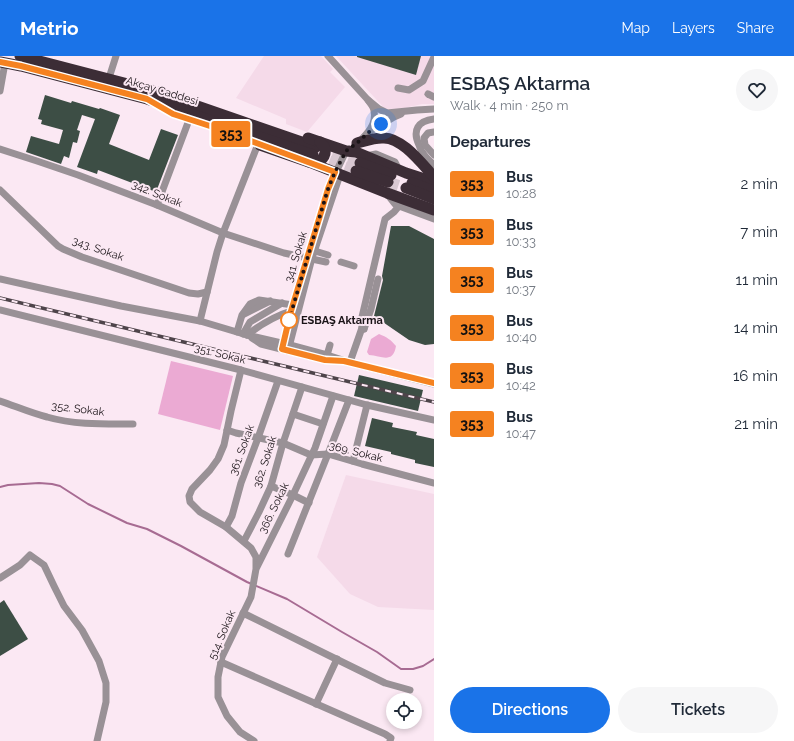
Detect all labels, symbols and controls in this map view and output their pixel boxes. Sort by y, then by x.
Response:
text: Metrio [20,17,79,39]
text: Map [622,20,650,36]
text: Layers [672,20,715,36]
text: Share [737,20,774,36]
button: heart [736,69,778,111]
text: ESBAŞ Aktarma [450,72,590,94]
street label: Akçay Caddesi [124,74,200,108]
text: Walk · 4 min · 250 m [450,98,568,113]
your location [371,114,391,134]
line badge: 353 [208,121,254,147]
text: 353 [219,126,243,142]
text: Departures [450,133,531,151]
text: Bus [506,168,533,186]
text: 2 min [741,175,778,193]
text: 353 [460,176,484,192]
street label: 342. Sokak [130,178,184,210]
text: 10:28 [506,186,536,201]
text: Bus [506,216,533,234]
text: 7 min [740,223,778,241]
text: 353 [460,224,484,240]
street label: 341. Sokak [282,230,310,284]
street label: 343. Sokak [71,234,126,264]
text: 10:33 [506,234,536,249]
text: Bus [506,264,533,282]
text: 11 min [736,271,778,289]
text: 353 [460,272,484,288]
text: 10:37 [506,282,536,297]
marker: ESBAŞ Aktarma [280,311,298,329]
text: Bus [506,312,533,330]
place label: ESBAŞ Aktarma [301,314,383,327]
text: 14 min [734,319,778,337]
text: 353 [460,320,484,336]
text: 10:40 [506,330,537,345]
street label: 351. Sokak [193,341,247,367]
text: Bus [506,360,533,378]
text: 16 min [733,367,778,385]
text: 353 [460,368,484,384]
text: 10:42 [506,378,536,393]
street label: 352. Sokak [51,399,105,419]
text: Bus [506,408,533,426]
text: 21 min [734,415,778,433]
text: 353 [460,416,484,432]
street label: 361. Sokak [227,423,257,477]
text: 10:47 [506,426,536,441]
street label: 362. Sokak [250,434,280,490]
street label: 369. Sokak [328,439,384,465]
street label: 366. Sokak [256,480,292,536]
street label: 514. Sokak [206,608,238,662]
button: Directions [450,687,610,733]
button: Tickets [618,687,778,733]
map controls [386,693,422,729]
button: locate [386,693,422,729]

